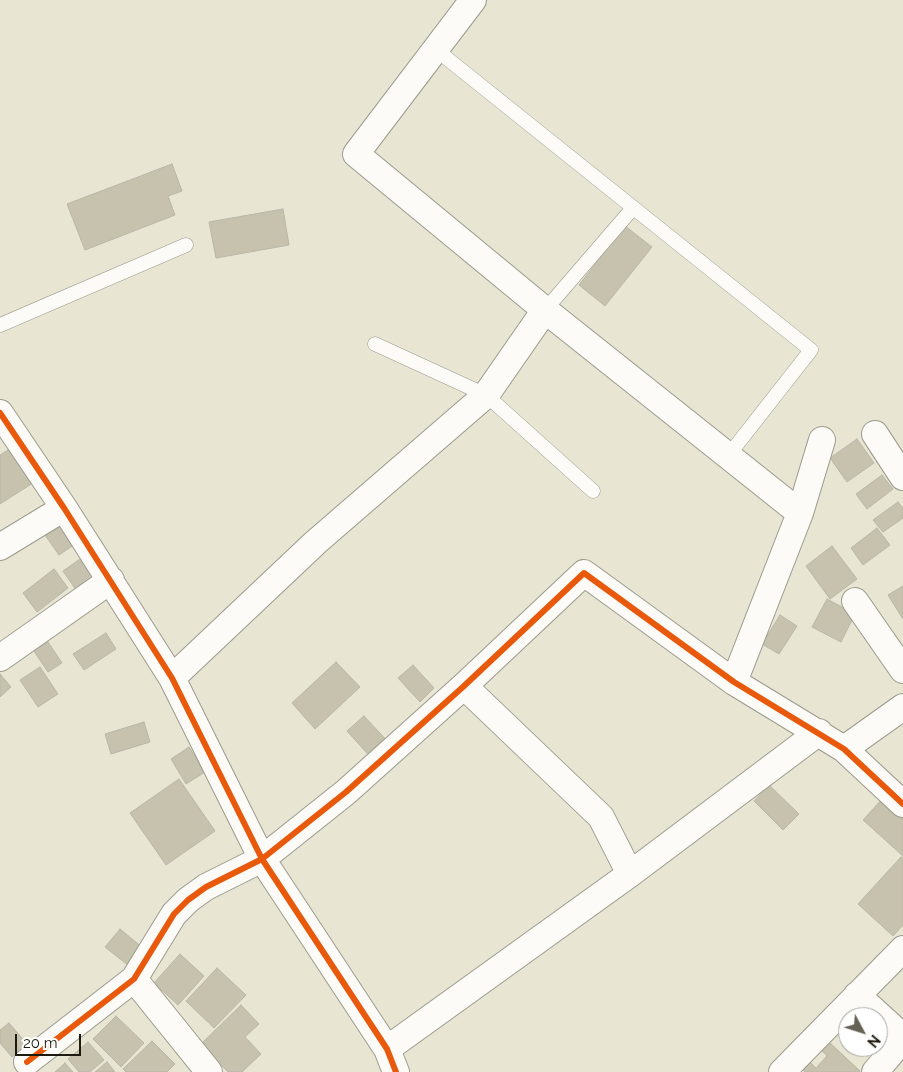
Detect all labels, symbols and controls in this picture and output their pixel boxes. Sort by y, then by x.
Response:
north arrow [838,1007,888,1057]
scale bar [18,1024,84,1056]
text: N [864,1032,883,1050]
text: 20 m [23,1034,58,1052]

